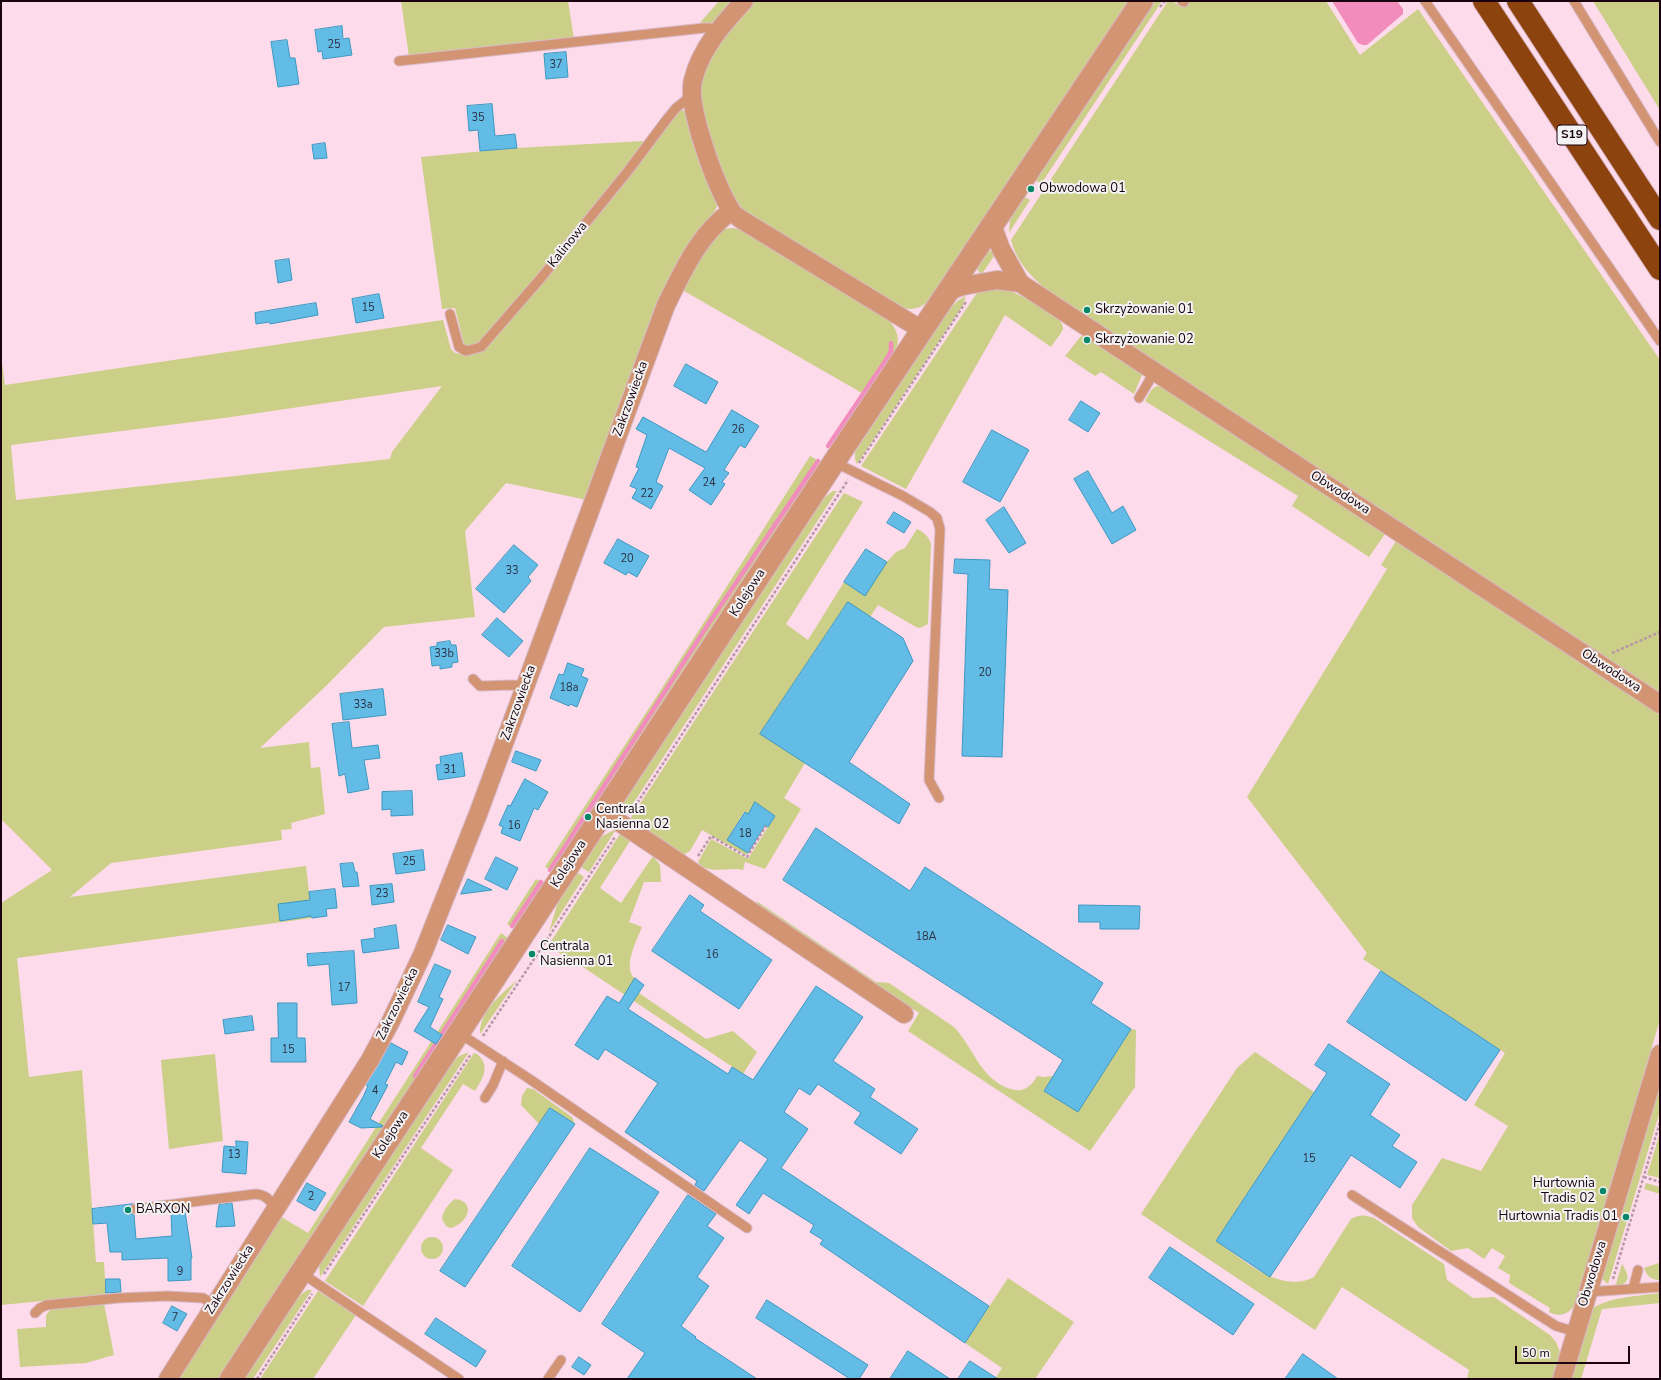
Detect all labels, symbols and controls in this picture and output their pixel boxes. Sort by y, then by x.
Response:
house number: 25 [327,38,341,52]
house number: 37 [549,58,563,72]
house number: 35 [471,111,485,125]
road number: S19 [1557,125,1587,145]
place label: Obwodowa 01 [1039,181,1126,197]
marker: Obwodowa 01 [1026,184,1036,194]
street label: Kalinowa [545,219,591,271]
house number: 15 [361,301,375,315]
place label: Skrzyżowanie 01 [1095,302,1194,318]
marker: Skrzyżowanie 01 [1082,305,1092,315]
place label: Skrzyżowanie 02 [1095,332,1194,348]
marker: Skrzyżowanie 02 [1082,335,1092,345]
street label: Zakrzowiecka [610,359,652,439]
house number: 26 [731,423,745,437]
street label: Obwodowa [1307,468,1373,518]
house number: 24 [702,476,716,490]
house number: 22 [640,487,654,501]
house number: 20 [620,552,634,566]
house number: 33 [505,564,519,578]
street label: Kolejowa [727,566,769,620]
street label: Obwodowa [1578,646,1644,696]
house number: 33b [434,647,454,661]
street label: Zakrzowiecka [498,663,540,743]
house number: 20 [978,666,992,680]
house number: 18a [559,681,579,695]
house number: 33a [353,698,373,712]
house number: 31 [443,763,457,777]
place label: Centrala Nasienna 02 [596,802,669,833]
marker: Centrala Nasienna 02 [583,812,593,822]
house number: 16 [507,819,521,833]
house number: 18 [738,827,752,841]
street label: Kolejowa [548,837,590,891]
house number: 25 [402,855,416,869]
house number: 23 [375,887,389,901]
house number: 18A [915,930,937,944]
place label: Centrala Nasienna 01 [540,939,613,970]
house number: 16 [705,948,719,962]
marker: Centrala Nasienna 01 [527,949,537,959]
street label: Zakrzowiecka [374,965,422,1043]
house number: 17 [337,981,351,995]
house number: 15 [281,1043,295,1057]
house number: 4 [372,1084,378,1098]
street label: Kolejowa [370,1108,412,1162]
house number: 13 [227,1148,241,1162]
house number: 15 [1302,1152,1316,1166]
place label: Hurtownia Tradis 02 [1533,1176,1595,1207]
marker: Hurtownia Tradis 02 [1598,1186,1608,1196]
house number: 2 [308,1190,314,1204]
place label: BARXON [136,1202,190,1218]
marker: BARXON [123,1205,133,1215]
place label: Hurtownia Tradis 01 [1499,1209,1618,1225]
marker: Hurtownia Tradis 01 [1621,1212,1631,1222]
street label: Obwodowa [1576,1239,1610,1309]
street label: Zakrzowiecka [202,1242,258,1318]
house number: 9 [177,1265,183,1279]
house number: 7 [172,1311,178,1325]
scale bar [1517,1338,1632,1364]
text: 50 m [1522,1345,1550,1361]

